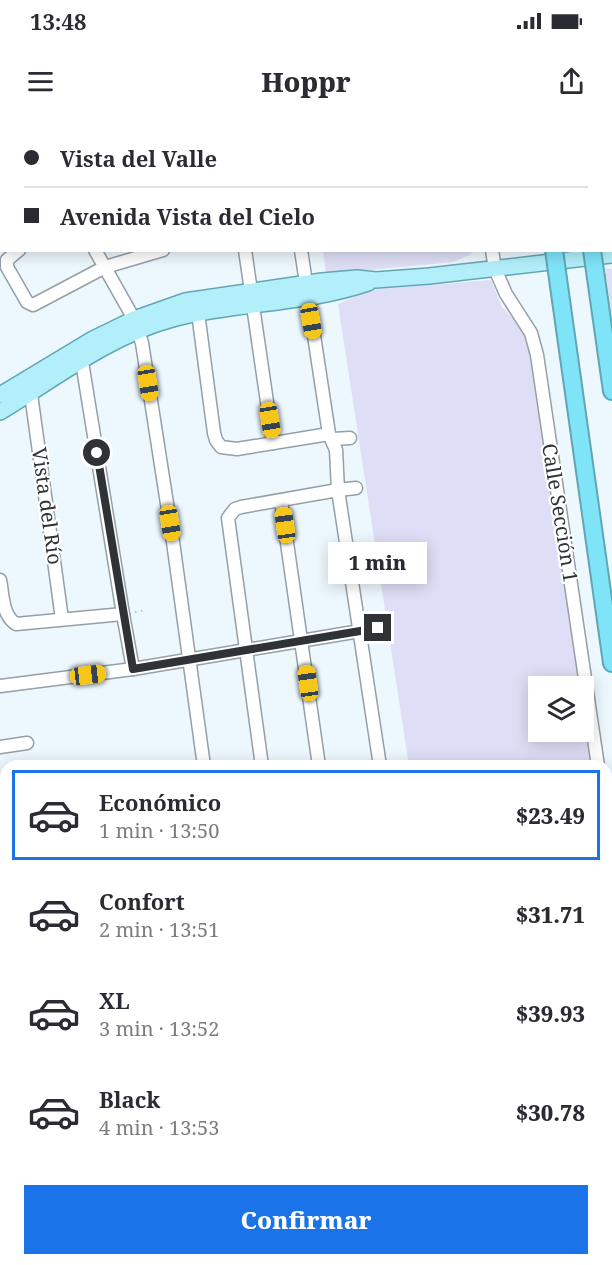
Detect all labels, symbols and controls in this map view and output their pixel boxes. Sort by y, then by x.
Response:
text: 13:48 [30,6,86,36]
text: Hoppr [261,63,351,100]
icon: menu [24,65,57,98]
icon: share [555,65,588,98]
text: Vista del Valle [60,143,217,173]
text: Avenida Vista del Cielo [60,201,315,231]
car [299,302,323,340]
car [136,364,160,402]
car [258,401,282,439]
route start [83,439,110,466]
street label: Calle Sección 1 [536,442,585,584]
street label: Vista del Río [26,446,69,566]
car [158,504,182,542]
car [274,506,296,544]
callout: 1 min [328,541,428,583]
text: 1 min [349,549,406,576]
route end [364,614,391,641]
car [69,664,107,686]
car [297,664,319,702]
map controls [528,676,594,742]
button: layers [528,676,594,742]
text: Económico [99,787,221,817]
icon: car [27,788,81,842]
text: $23.49 [516,800,585,830]
text: 1 min · 13:50 [99,817,219,844]
text: Confort [99,886,185,916]
icon: car [27,887,81,941]
text: $31.71 [516,899,585,929]
text: 2 min · 13:51 [99,916,219,943]
text: XL [99,985,130,1015]
icon: car [27,986,81,1040]
text: $39.93 [516,998,585,1028]
text: 3 min · 13:52 [99,1015,219,1042]
text: Black [99,1084,160,1114]
icon: car [27,1085,81,1139]
text: $30.78 [516,1097,585,1127]
text: 4 min · 13:53 [99,1114,219,1141]
button: Confirmar [24,1185,588,1254]

